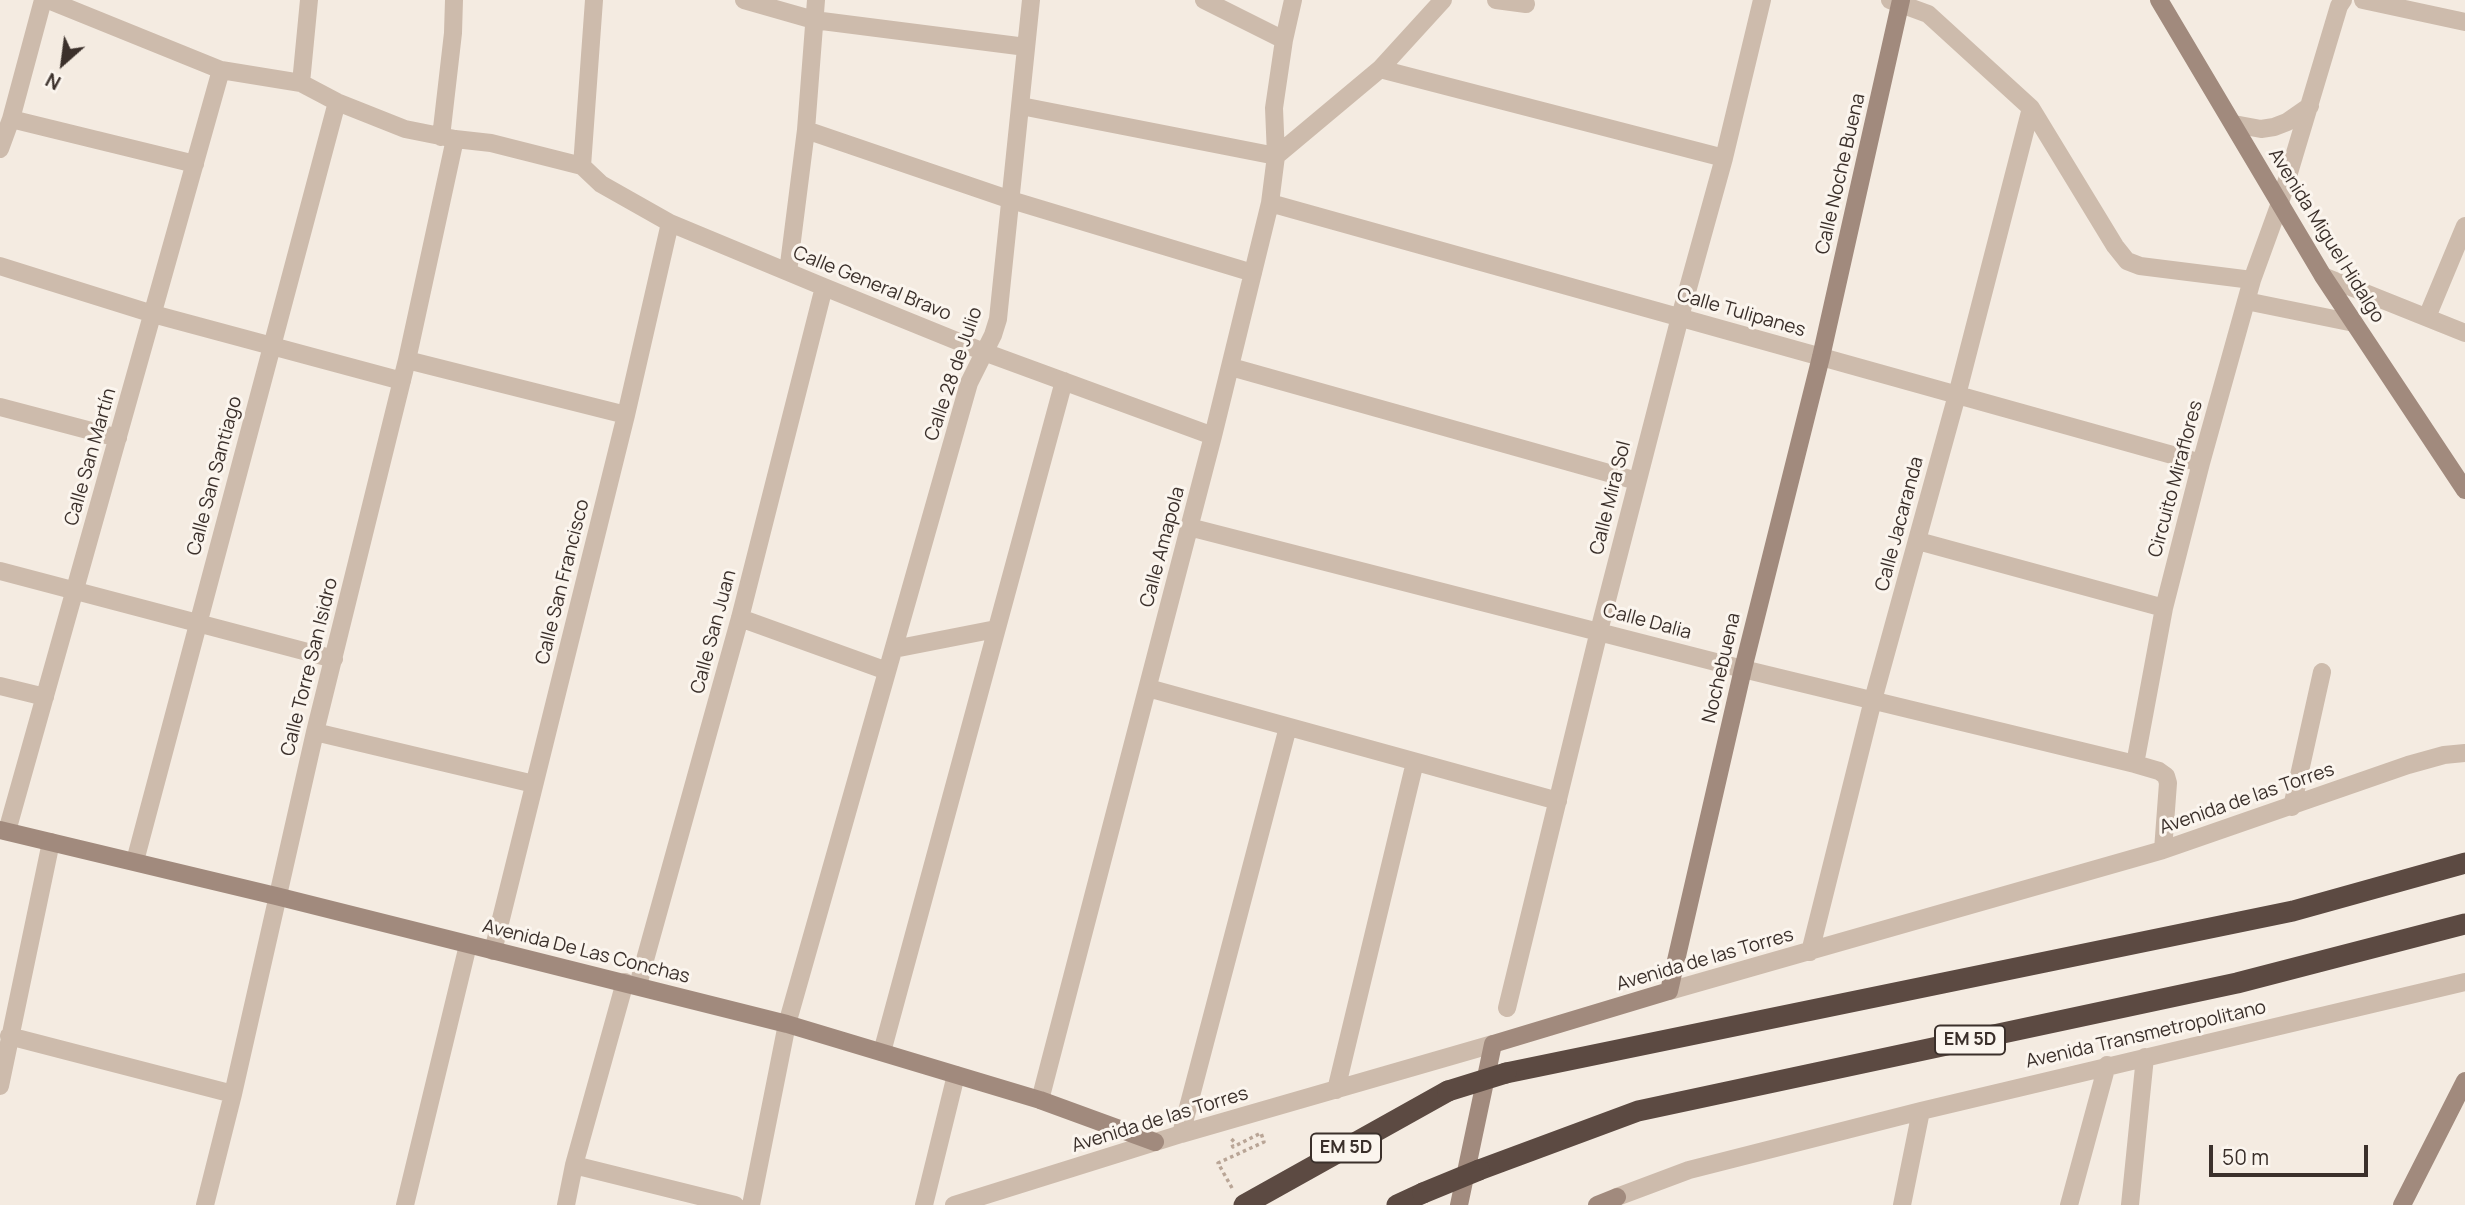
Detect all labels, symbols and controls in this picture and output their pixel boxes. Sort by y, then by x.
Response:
north arrow [28,28,98,98]
text: N [41,67,65,96]
street label: Calle Noche Buena [1811,91,1871,257]
street label: Avenida Miguel Hidalgo [2263,145,2389,327]
street label: Calle General Bravo [790,242,954,326]
street label: Calle Tulipanes [1674,284,1808,342]
street label: Calle 28 de Julio [920,304,988,444]
street label: Calle San Martín [60,386,122,528]
street label: Calle San Santiago [183,394,247,558]
street label: Circuito Miraflores [2144,398,2208,560]
street label: Calle Mira Sol [1586,439,1636,557]
street label: Calle Jacaranda [1871,454,1929,594]
street label: Calle Amapola [1136,484,1190,610]
street label: Calle San Francisco [531,497,595,667]
street label: Calle San Juan [687,568,741,696]
street label: Calle Torre San Isidro [277,576,343,758]
street label: Calle Dalia [1600,599,1694,645]
street label: Nochebuena [1698,611,1746,725]
street label: Avenida de las Torres [2157,758,2337,840]
street label: Avenida De Las Conchas [480,915,692,989]
street label: Avenida de las Torres [1614,924,1796,996]
street label: Avenida Transmetropolitano [2024,996,2268,1074]
road number: EM 5D [1935,1026,2005,1055]
street label: Avenida de las Torres [1069,1082,1251,1158]
scale bar [2213,1132,2372,1176]
road number: EM 5D [1311,1134,1381,1162]
text: 50 m [2222,1143,2269,1171]

